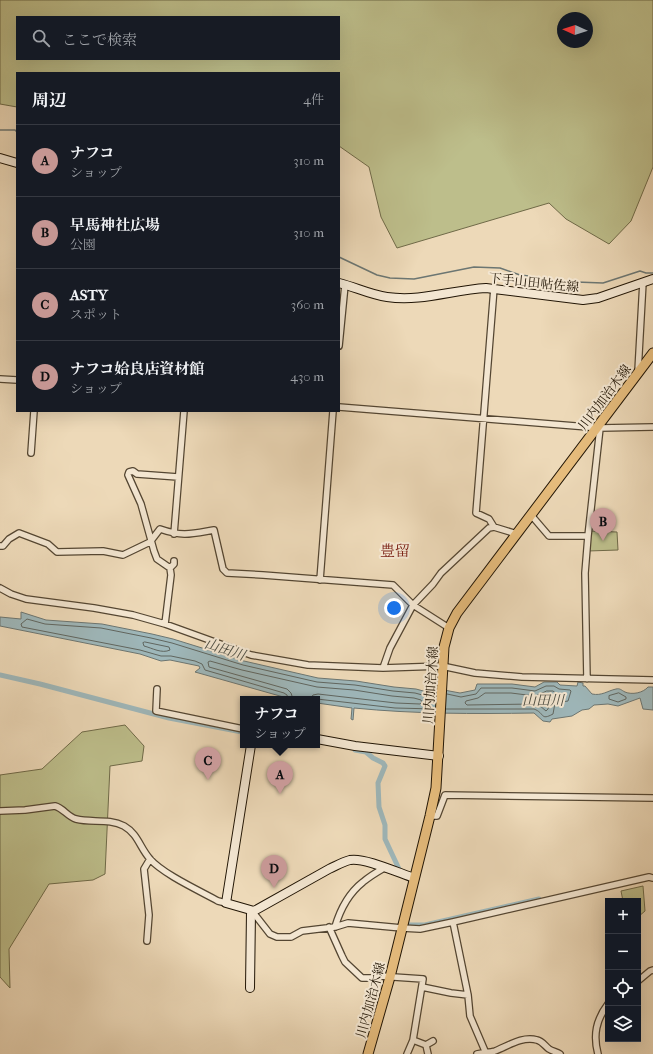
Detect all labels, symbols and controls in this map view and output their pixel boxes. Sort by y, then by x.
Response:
north arrow [557,12,593,48]
search box [16,16,340,60]
icon: search [30,27,52,49]
text: ここで検索 [62,31,137,49]
text: 周辺 [32,90,66,110]
text: 4件 [303,92,324,107]
text: ナフコ [70,144,114,162]
text: A [41,153,49,168]
text: 310 m [293,153,324,168]
text: ショップ [70,165,122,180]
text: 早馬神社広場 [70,216,160,234]
text: B [41,225,49,240]
text: 310 m [293,225,324,240]
text: 公園 [70,237,96,252]
street label: 下手山田帖佐線 [488,270,580,295]
text: ASTY [70,286,108,304]
text: C [41,297,49,312]
text: 360 m [291,297,324,312]
text: スポット [70,307,122,322]
text: ナフコ姶良店資材館 [70,360,204,378]
street label: 川内加治木線 [575,362,634,433]
text: D [40,369,50,384]
text: 430 m [290,369,324,384]
text: ショップ [70,381,122,396]
pin: B [590,508,616,541]
district label: 豊留 [380,542,410,560]
your location [384,598,404,618]
water label: 山田川 [202,635,249,665]
street label: 川内加治木線 [420,646,441,724]
water label: 山田川 [522,692,566,709]
popup [240,696,320,748]
text: ナフコ [254,705,298,723]
text: ショップ [254,726,306,741]
pin: C [195,747,221,780]
pin: A [267,761,293,794]
pin: D [261,855,287,888]
map controls [605,898,641,1042]
button: + [605,898,641,934]
button: − [605,934,641,970]
street label: 川内加治木線 [353,961,388,1040]
button: locate [605,970,641,1006]
button: layers [605,1006,641,1042]

